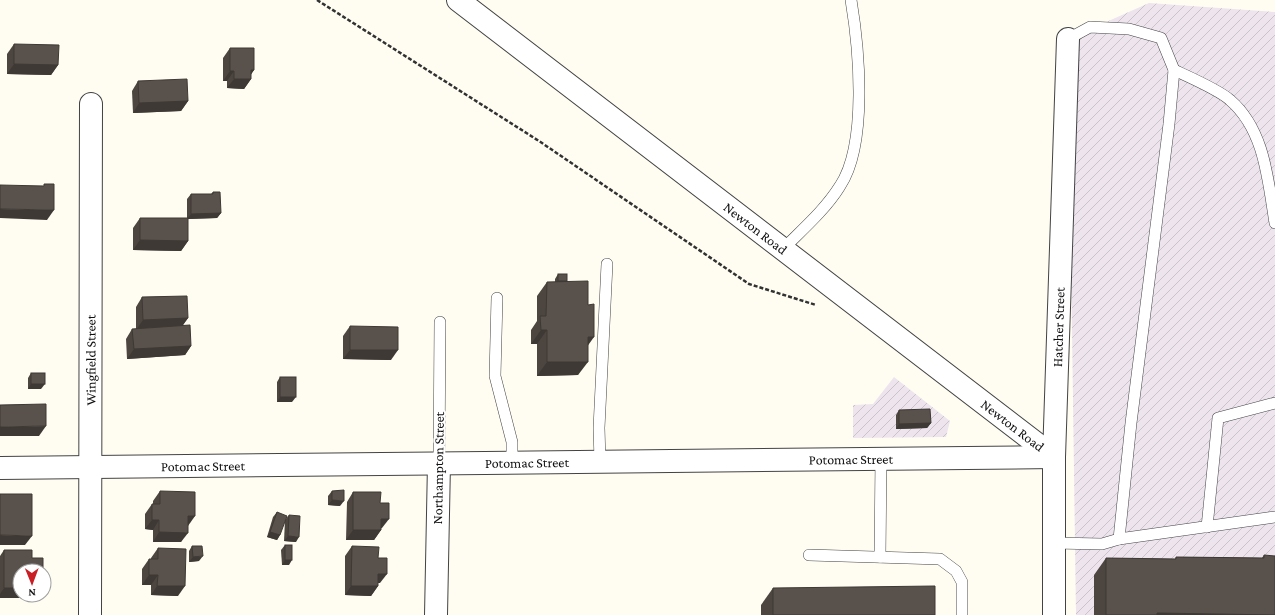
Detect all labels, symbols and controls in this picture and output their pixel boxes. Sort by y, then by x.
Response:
street label: Newton Road [721,199,791,258]
street label: Hatcher Street [1049,286,1068,367]
street label: Wingfield Street [82,314,99,405]
street label: Newton Road [978,396,1048,455]
street label: Northampton Street [429,411,447,524]
street label: Potomac Street [809,451,894,468]
street label: Potomac Street [485,454,570,471]
street label: Potomac Street [161,457,246,474]
north arrow [12,563,52,603]
text: N [28,587,36,599]

